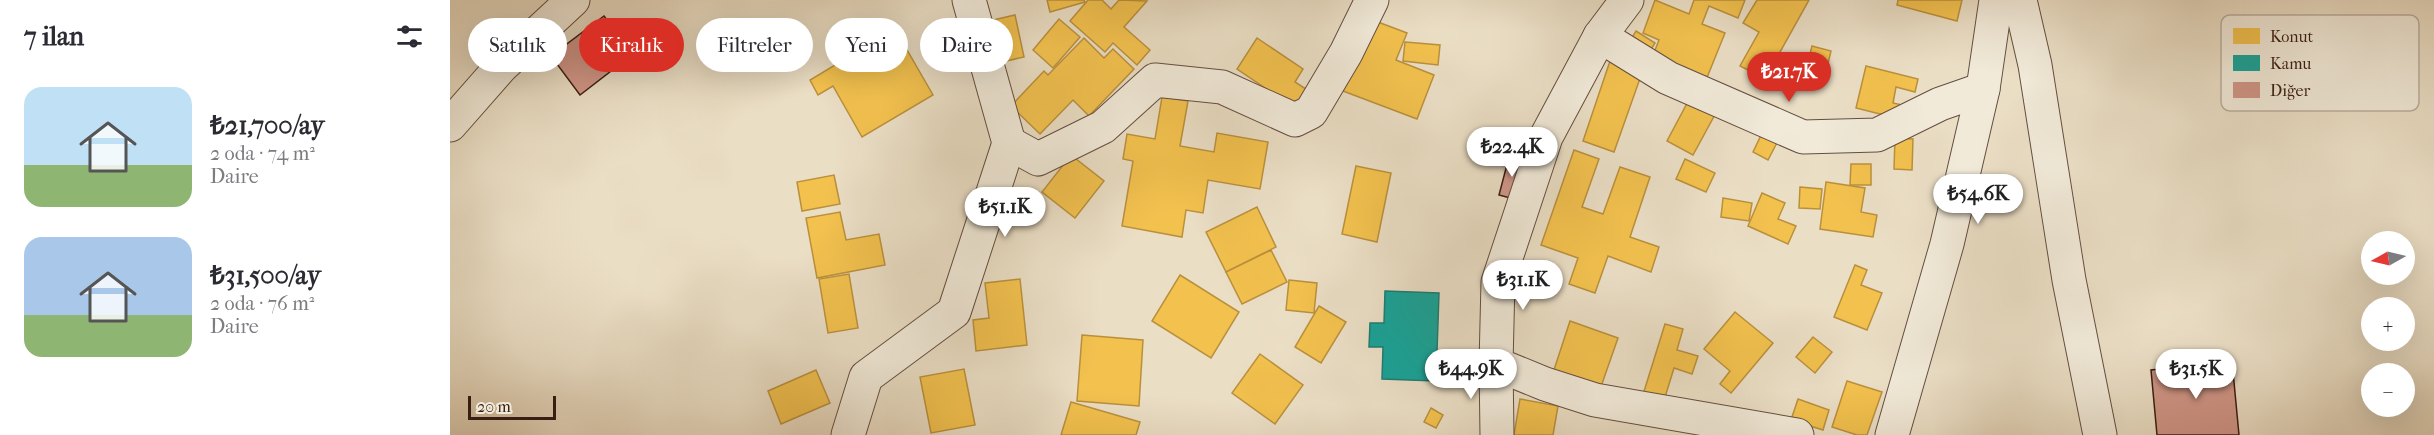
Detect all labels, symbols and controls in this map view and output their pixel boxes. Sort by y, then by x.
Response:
legend [2221,15,2419,111]
chip: Satılık [468,18,567,72]
chip: Kiralık [579,18,684,72]
chip: Filtreler [696,18,813,72]
chip: Yeni [825,18,908,72]
chip: Daire [920,18,1013,72]
icon: filters [393,20,426,53]
text: 7 ilan [24,21,84,52]
text: Konut [2270,27,2313,46]
pin: ₺21.7K [1740,52,1838,103]
text: Kamu [2270,54,2311,73]
text: ₺21.7K [1761,60,1817,83]
text: Diğer [2270,81,2310,100]
text: ₺21,700/ay [210,110,324,141]
icon: home [72,111,144,183]
pin: ₺22.4K [1463,127,1561,178]
text: ₺22.4K [1481,135,1543,158]
text: 2 oda · 74 m² [210,142,315,165]
text: Daire [210,165,259,188]
pin: ₺54.6K [1929,174,2027,225]
text: ₺54.6K [1947,182,2009,205]
pin: ₺51.1K [956,187,1054,238]
text: ₺51.1K [979,195,1031,218]
north arrow [2361,231,2415,285]
map controls [2361,231,2415,417]
text: ₺31,500/ay [210,260,321,291]
pin: ₺31.1K [1474,260,1572,311]
icon: home [72,261,144,333]
text: ₺31.1K [1497,268,1549,291]
text: 2 oda · 76 m² [210,292,315,315]
button: + [2361,297,2415,351]
text: Daire [210,315,259,338]
pin: ₺44.9K [1422,349,1520,400]
pin: ₺31.5K [2147,349,2245,400]
text: ₺44.9K [1439,357,1503,380]
text: ₺31.5K [2169,357,2223,380]
button: − [2361,363,2415,417]
scale bar [468,393,556,420]
text: 20 m [477,397,511,416]

